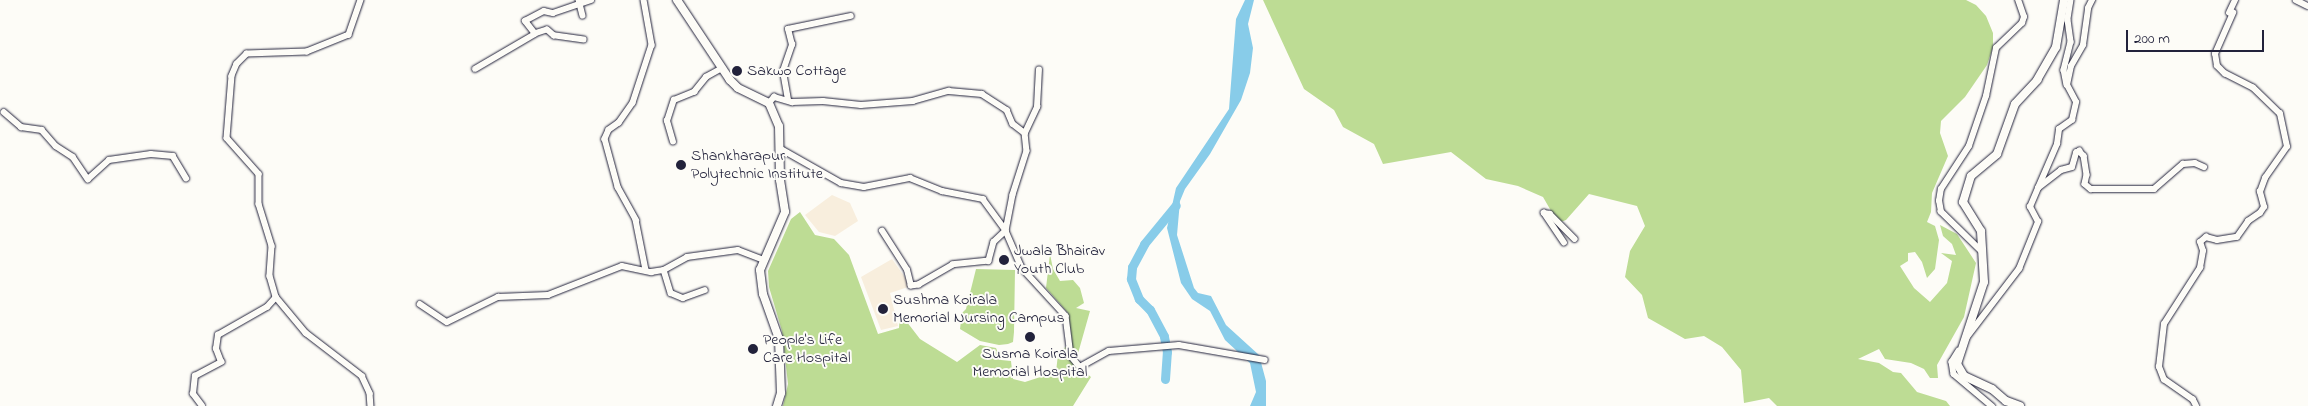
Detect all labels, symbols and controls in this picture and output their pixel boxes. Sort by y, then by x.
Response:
scale bar [2128,20,2266,52]
text: 200 m [2134,28,2170,50]
place label: Sakwo Cottage [747,61,846,81]
marker: Sakwo Cottage [731,65,743,77]
place label: Shankharapur Polytechnic Institute [691,146,823,184]
marker: Shankharapur Polytechnic Institute [675,159,687,171]
place label: Jwala Bhairav Youth Club [1014,241,1105,279]
marker: Jwala Bhairav Youth Club [998,254,1010,266]
place label: Sushma Koirala Memorial Nursing Campus [893,290,1065,328]
marker: Sushma Koirala Memorial Nursing Campus [877,303,889,315]
place label: People's Life Care Hospital [763,330,851,368]
marker: Susma Koirala Memorial Hospital [1024,331,1036,343]
marker: People's Life Care Hospital [747,343,759,355]
place label: Susma Koirala Memorial Hospital [973,344,1087,382]

